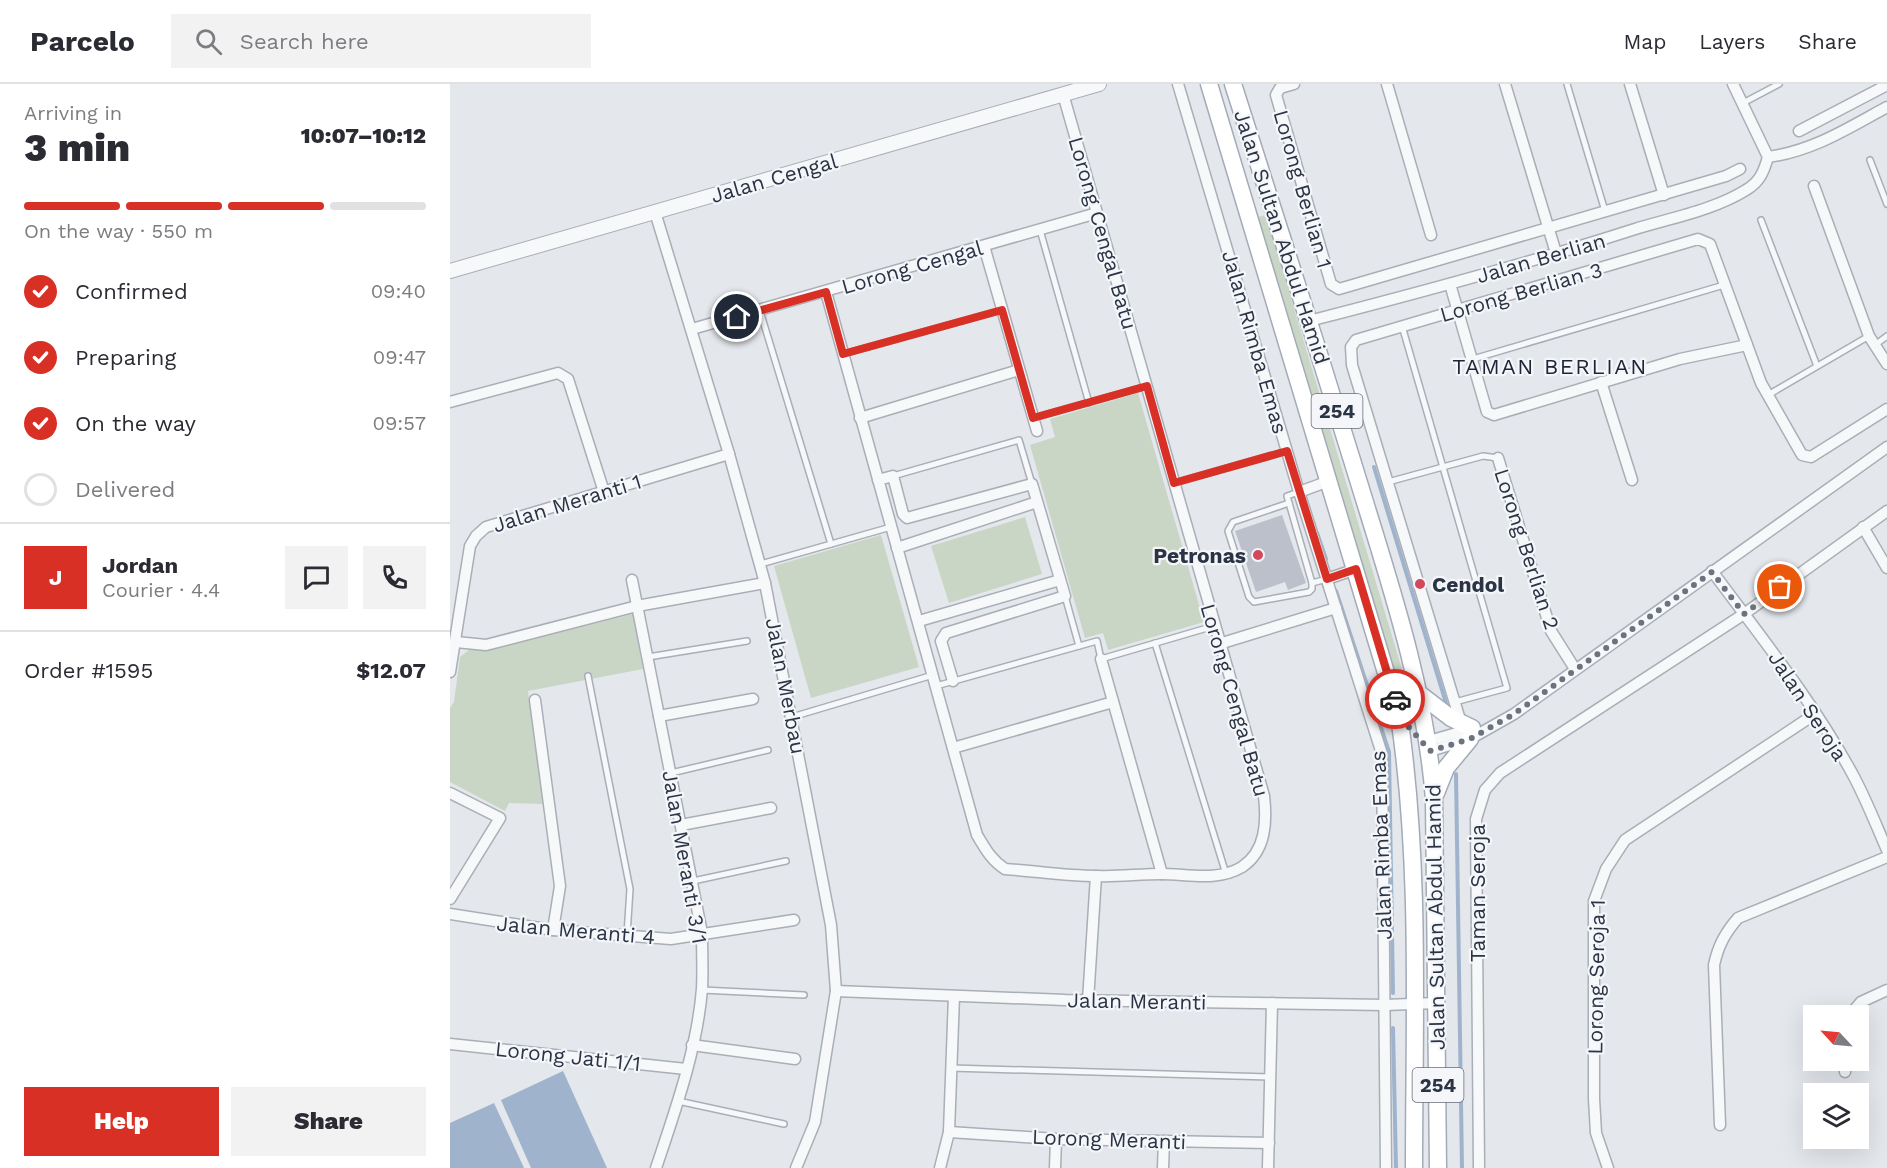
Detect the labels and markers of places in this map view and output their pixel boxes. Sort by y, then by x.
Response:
pin [711,291,762,342]
place label: Petronas [1153,543,1246,568]
marker: Petronas [1251,548,1265,562]
pin [1754,561,1805,612]
place label: Cendol [1432,572,1504,597]
marker: Cendol [1413,577,1427,591]

